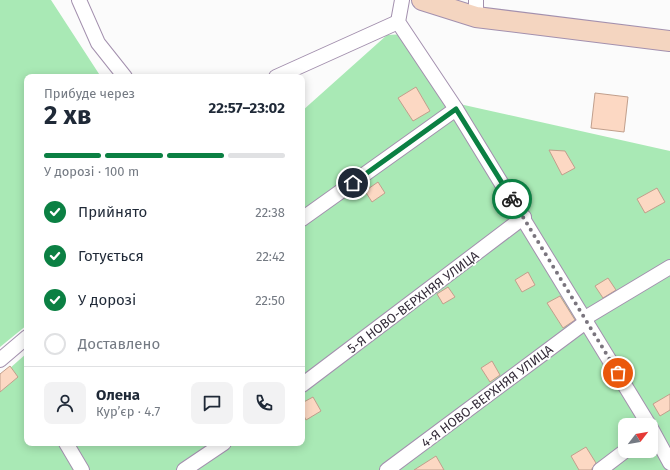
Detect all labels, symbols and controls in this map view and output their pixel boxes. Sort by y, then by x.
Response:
text: Прибуде через [44,86,135,101]
text: 22:57–23:02 [209,99,285,117]
text: 2 хв [44,100,91,131]
text: У дорозі · 100 m [44,164,139,179]
pin [336,166,370,200]
icon: home [342,172,364,194]
courier [492,179,532,219]
icon: bike [501,188,523,210]
icon: check [44,201,66,223]
text: Прийнято [78,203,147,221]
text: 22:38 [255,205,285,220]
icon: check [44,245,66,267]
text: Готується [78,247,144,265]
street label: 5-Я НОВО-ВЕРХНЯЯ УЛИЦА [345,247,482,356]
text: 22:42 [256,249,285,264]
icon: check [44,289,66,311]
text: У дорозі [78,291,136,309]
text: 22:50 [255,293,285,308]
text: Доставлено [78,335,160,353]
street label: 4-Я НОВО-ВЕРХНЯЯ УЛИЦА [418,341,556,450]
pin [601,356,635,390]
icon: bag [607,362,629,384]
button: person [44,382,86,424]
button: chat [191,382,233,424]
button: phone [243,382,285,424]
text: Олена [96,386,140,404]
text: Кур’єр · 4.7 [96,404,160,419]
north arrow [618,418,658,458]
map controls [618,418,658,458]

